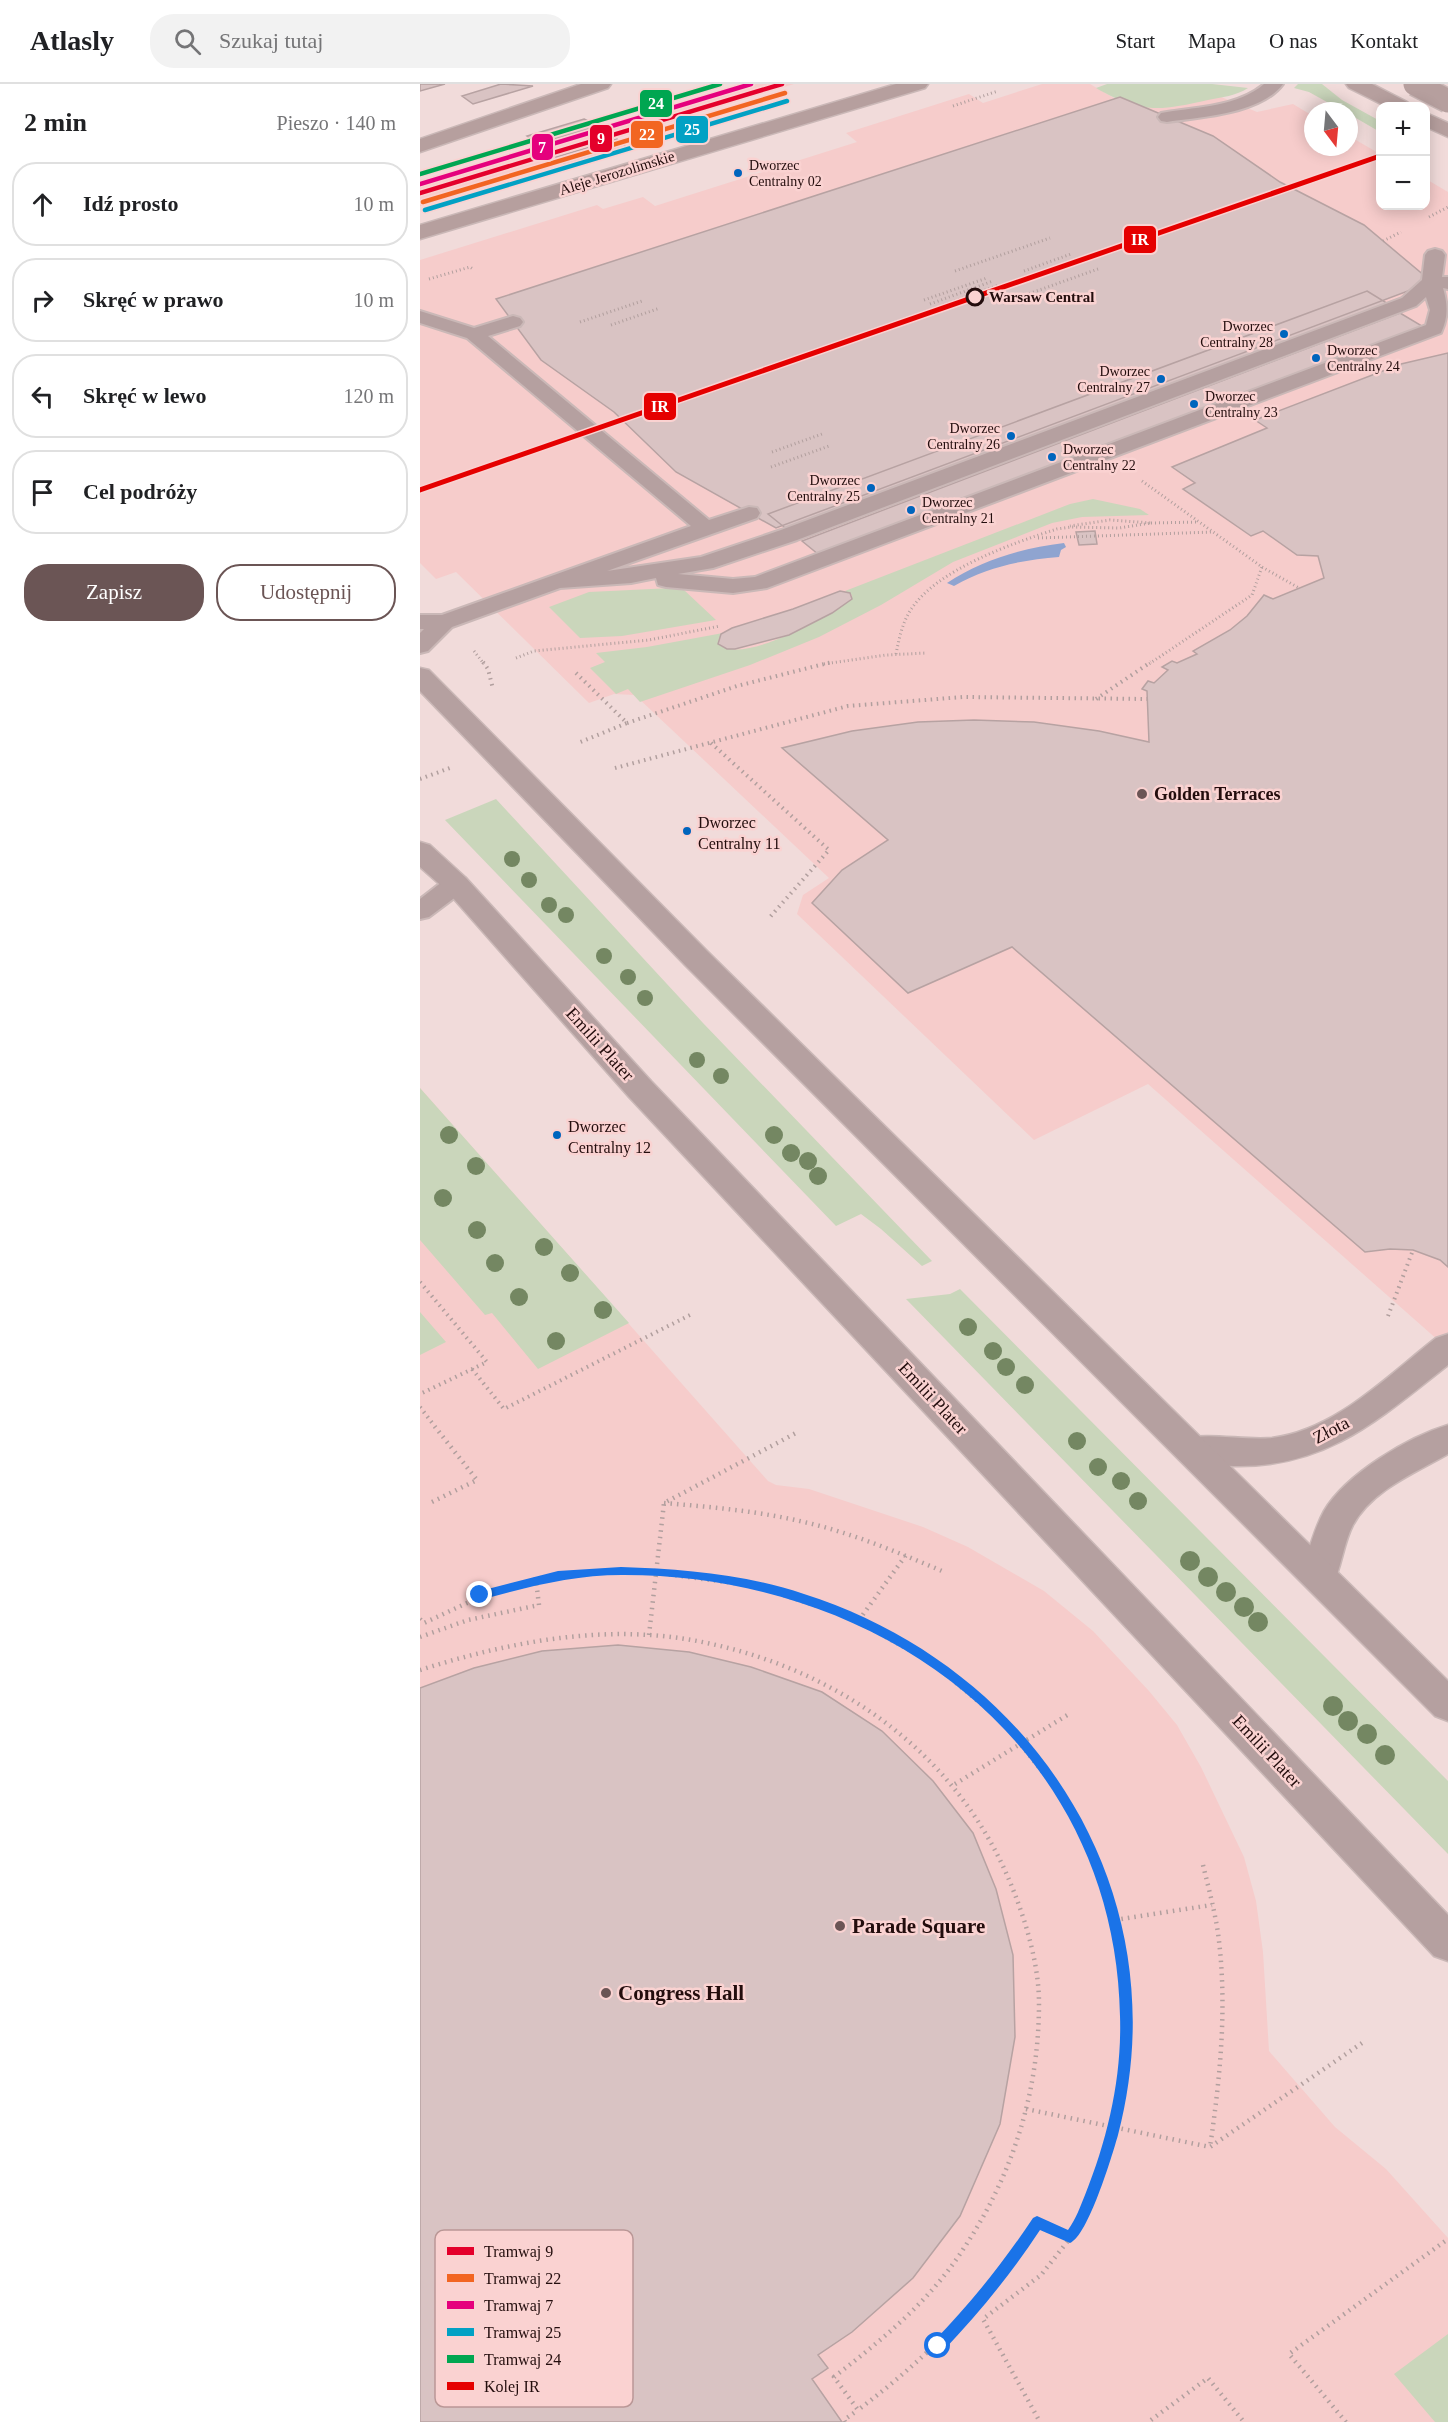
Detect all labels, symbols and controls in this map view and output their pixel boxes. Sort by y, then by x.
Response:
search box [150,14,570,68]
text: Atlasly [30,25,114,56]
icon: search [171,25,204,58]
text: Szukaj tutaj [219,28,323,53]
text: Start [1115,29,1155,53]
text: Mapa [1188,29,1236,53]
text: O nas [1269,29,1317,53]
text: Kontakt [1350,29,1418,53]
line badge: 24 [639,89,673,118]
text: 24 [648,95,664,112]
north arrow [1304,102,1358,156]
map controls [1376,102,1430,210]
button: + [1376,102,1430,156]
text: 2 min [24,108,87,137]
text: Pieszo · 140 m [277,112,396,134]
line badge: 25 [675,115,709,144]
line badge: 22 [630,120,664,149]
text: 25 [684,121,700,138]
line badge: 9 [589,124,613,153]
text: 22 [639,126,655,143]
text: 9 [597,130,605,147]
line badge: 7 [531,133,554,161]
text: 7 [538,139,546,156]
street label: Aleje Jerozolimskie [557,148,677,198]
button: − [1376,156,1430,210]
place label: Dworzec Centralny 02 [749,158,822,189]
marker: Dworzec Centralny 02 [732,167,744,179]
icon: ahead [26,188,59,221]
text: Idź prosto [83,191,179,216]
text: 10 m [353,193,394,215]
line badge: IR [1123,225,1157,254]
text: IR [1131,231,1149,248]
icon: right [26,284,59,317]
text: Skręć w prawo [83,287,224,312]
marker: Warsaw Central [966,288,984,306]
text: 10 m [353,289,394,311]
place label: Warsaw Central [989,289,1094,305]
place label: Dworzec Centralny 28 [1200,319,1273,350]
marker: Dworzec Centralny 28 [1278,328,1290,340]
place label: Dworzec Centralny 24 [1327,343,1400,374]
marker: Dworzec Centralny 24 [1310,352,1322,364]
place label: Dworzec Centralny 27 [1077,364,1150,395]
marker: Dworzec Centralny 27 [1155,373,1167,385]
icon: left [26,380,59,413]
text: Skręć w lewo [83,383,206,408]
text: 120 m [343,385,394,407]
place label: Dworzec Centralny 23 [1205,389,1278,420]
line badge: IR [643,392,677,421]
text: IR [651,398,669,415]
marker: Dworzec Centralny 23 [1188,398,1200,410]
place label: Dworzec Centralny 26 [927,421,1000,452]
marker: Dworzec Centralny 26 [1005,430,1017,442]
place label: Dworzec Centralny 22 [1063,442,1136,473]
marker: Dworzec Centralny 22 [1046,451,1058,463]
place label: Dworzec Centralny 25 [787,473,860,504]
icon: arrive [26,476,59,509]
text: Cel podróży [83,479,197,504]
marker: Dworzec Centralny 25 [865,482,877,494]
place label: Dworzec Centralny 21 [922,495,995,526]
marker: Dworzec Centralny 21 [905,504,917,516]
button: Zapisz [24,564,204,621]
button: Udostępnij [216,564,396,621]
place label: Golden Terraces [1154,784,1281,804]
marker: Golden Terraces [1135,787,1149,801]
place label: Dworzec Centralny 11 [698,814,781,853]
marker: Dworzec Centralny 11 [681,825,693,837]
street label: Emilii Plater [562,1003,638,1085]
place label: Dworzec Centralny 12 [568,1118,651,1157]
marker: Dworzec Centralny 12 [551,1129,563,1141]
street label: Emilii Plater [894,1358,972,1438]
street label: Złota [1310,1412,1352,1448]
route end [466,1581,492,1607]
street label: Emilii Plater [1228,1711,1306,1791]
place label: Parade Square [852,1914,985,1938]
marker: Parade Square [833,1919,847,1933]
place label: Congress Hall [618,1981,744,2005]
marker: Congress Hall [599,1986,613,2000]
legend [435,2230,633,2407]
text: Tramwaj 9 [484,2243,553,2261]
text: Tramwaj 22 [484,2270,561,2288]
text: Tramwaj 7 [484,2297,553,2315]
text: Tramwaj 25 [484,2324,561,2342]
route start [924,2332,950,2358]
text: Tramwaj 24 [484,2351,561,2369]
text: Kolej IR [484,2378,540,2396]

